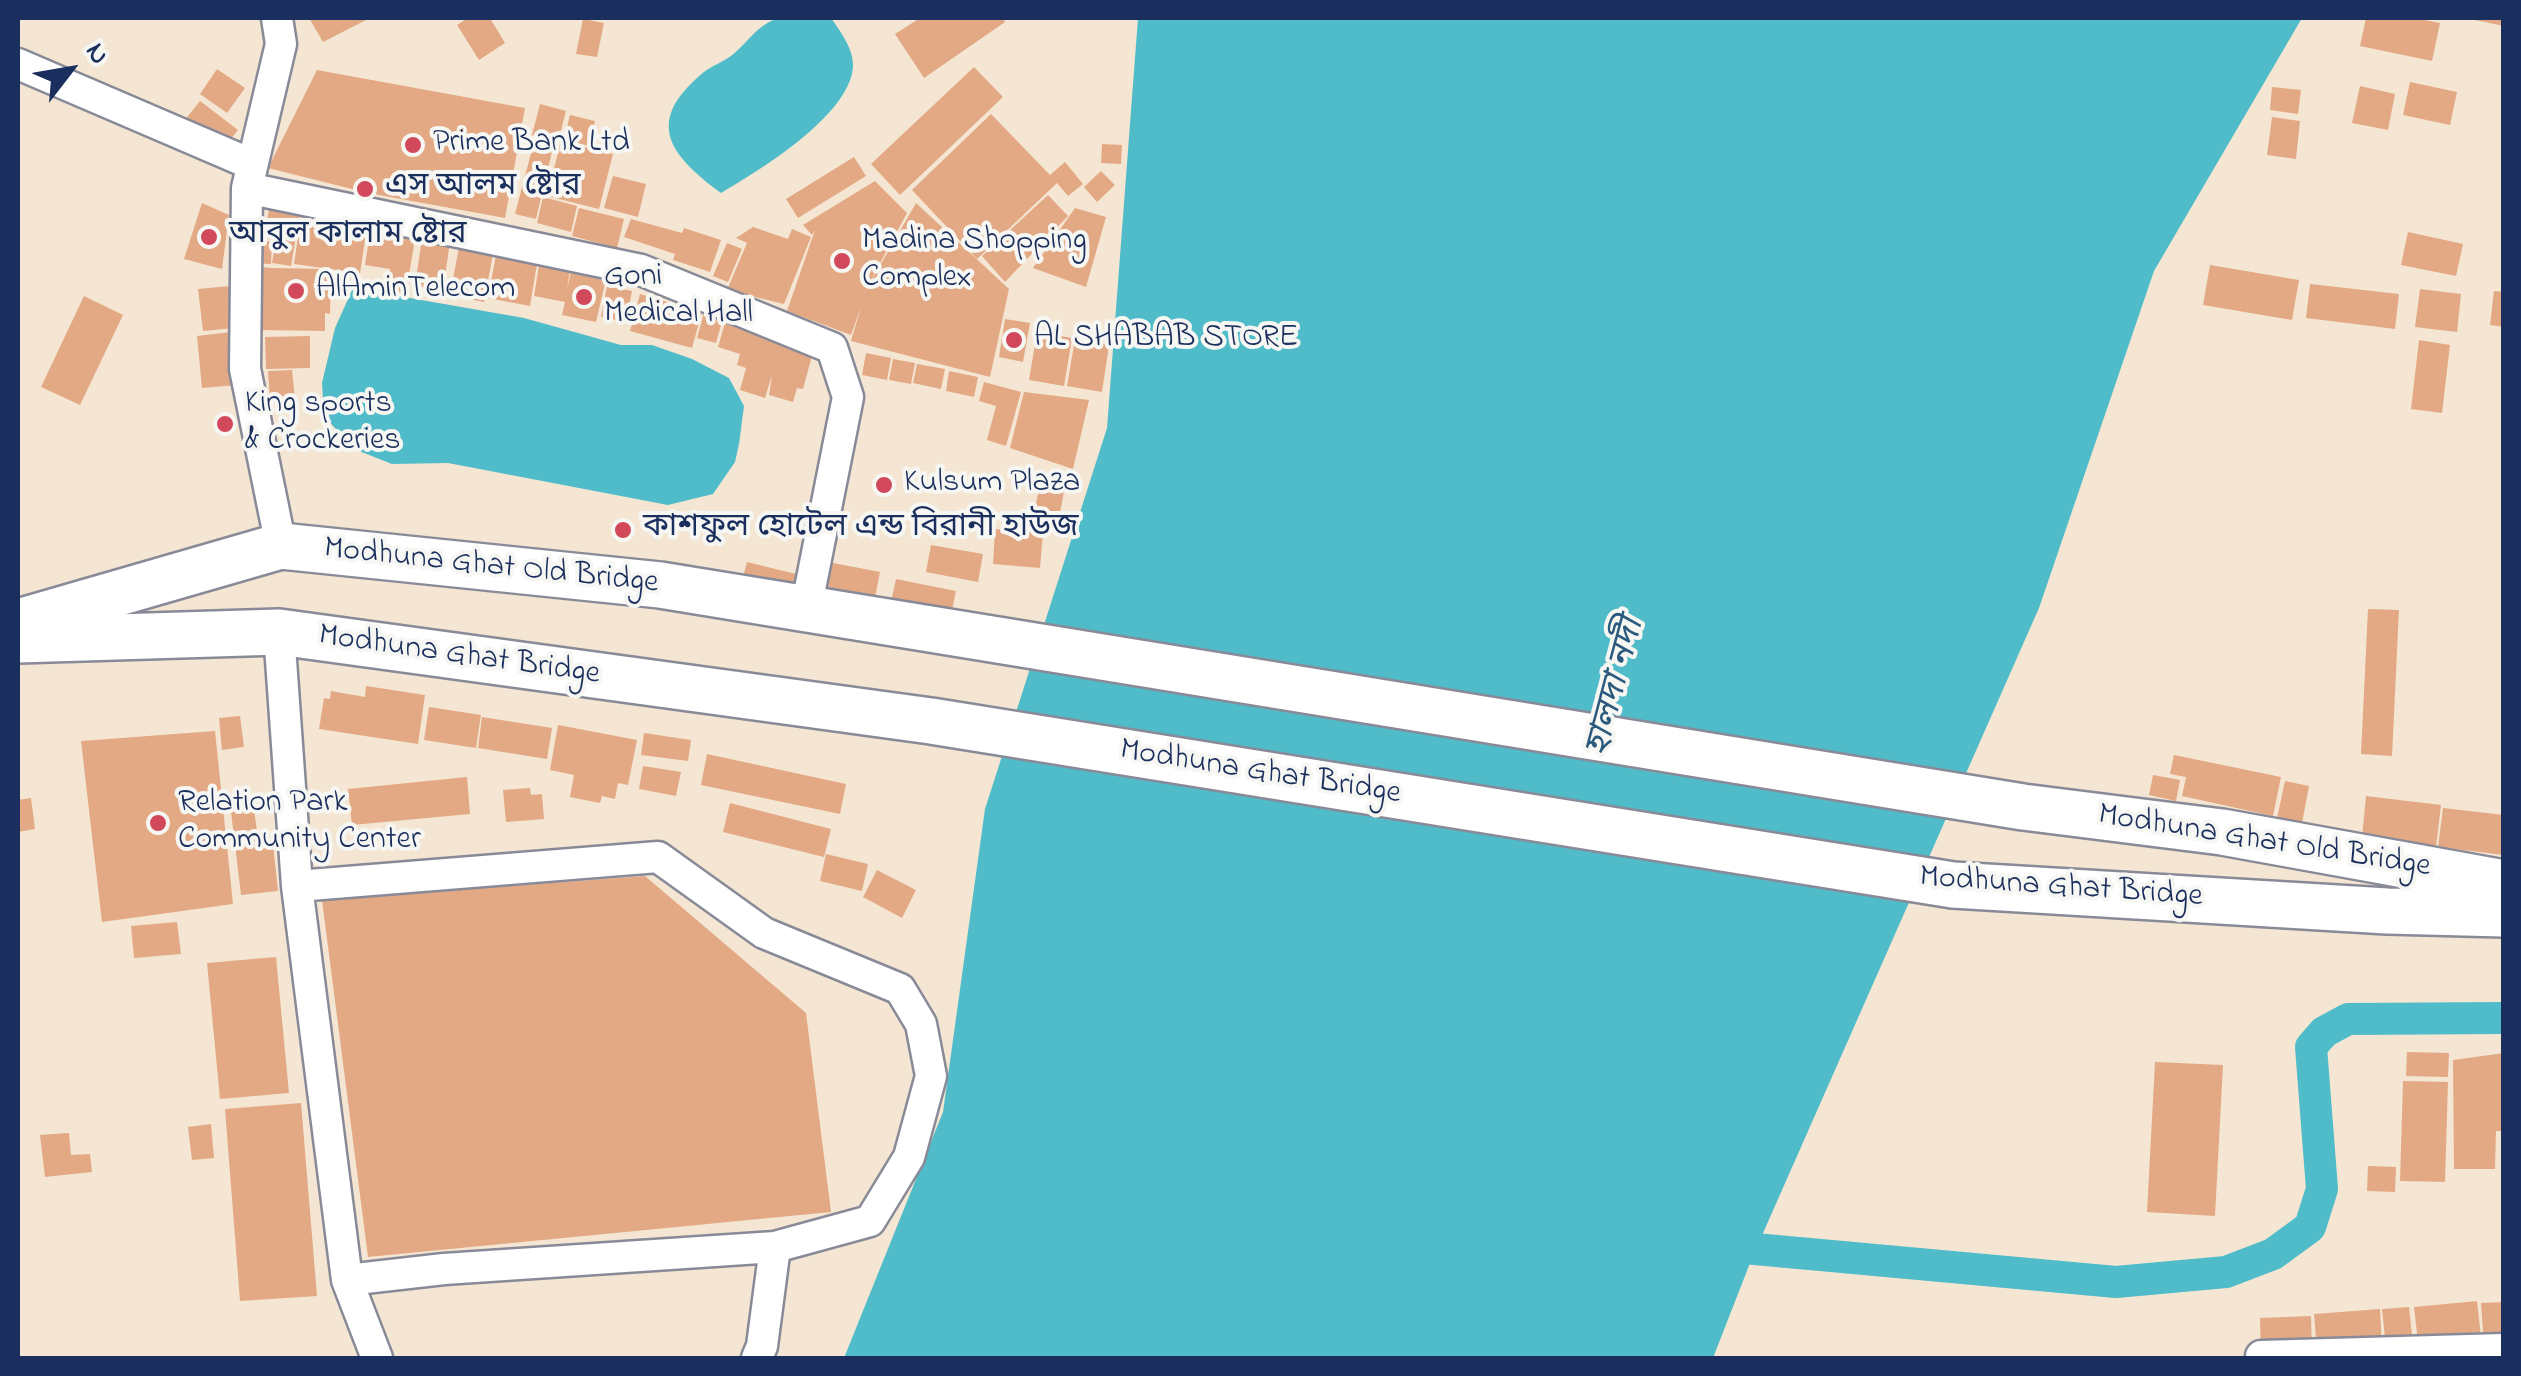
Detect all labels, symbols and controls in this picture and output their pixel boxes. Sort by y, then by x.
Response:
north arrow [20,20,120,120]
text: N [74,36,119,73]
place label: Prime Bank Ltd [433,126,630,164]
marker: Prime Bank Ltd [402,134,424,156]
place label: এস আলম ষ্টোর [385,170,581,208]
marker: এস আলম ষ্টোর [354,178,376,200]
place label: আবুল কালাম ষ্টোর [229,218,467,256]
place label: Madina Shopping Complex [862,224,1087,299]
marker: আবুল কালাম ষ্টোর [198,226,220,248]
marker: Madina Shopping Complex [831,250,853,272]
place label: Goni Medical Hall [604,260,753,335]
place label: AlAminTelecom [316,272,515,310]
marker: AlAminTelecom [285,280,307,302]
marker: Goni Medical Hall [573,286,595,308]
place label: AL SHABAB STORE [1034,321,1298,359]
marker: AL SHABAB STORE [1003,329,1025,351]
place label: King sports & Crockeries [245,387,401,462]
marker: King sports & Crockeries [214,413,236,435]
place label: Kulsum Plaza [904,466,1080,504]
marker: Kulsum Plaza [873,474,895,496]
place label: কাশফুল হোটেল এন্ড বিরানী হাউজ [643,511,1079,549]
marker: কাশফুল হোটেল এন্ড বিরানী হাউজ [612,519,634,541]
street label: Modhuna Ghat Old Bridge [322,531,660,605]
water label: হালদা নদী [1580,615,1656,761]
street label: Modhuna Ghat Bridge [316,618,602,696]
street label: Modhuna Ghat Bridge [1117,733,1403,815]
place label: Relation Park Community Center [178,786,421,861]
street label: Modhuna Ghat Old Bridge [2095,798,2433,888]
marker: Relation Park Community Center [147,812,169,834]
street label: Modhuna Ghat Bridge [1918,860,2204,918]

